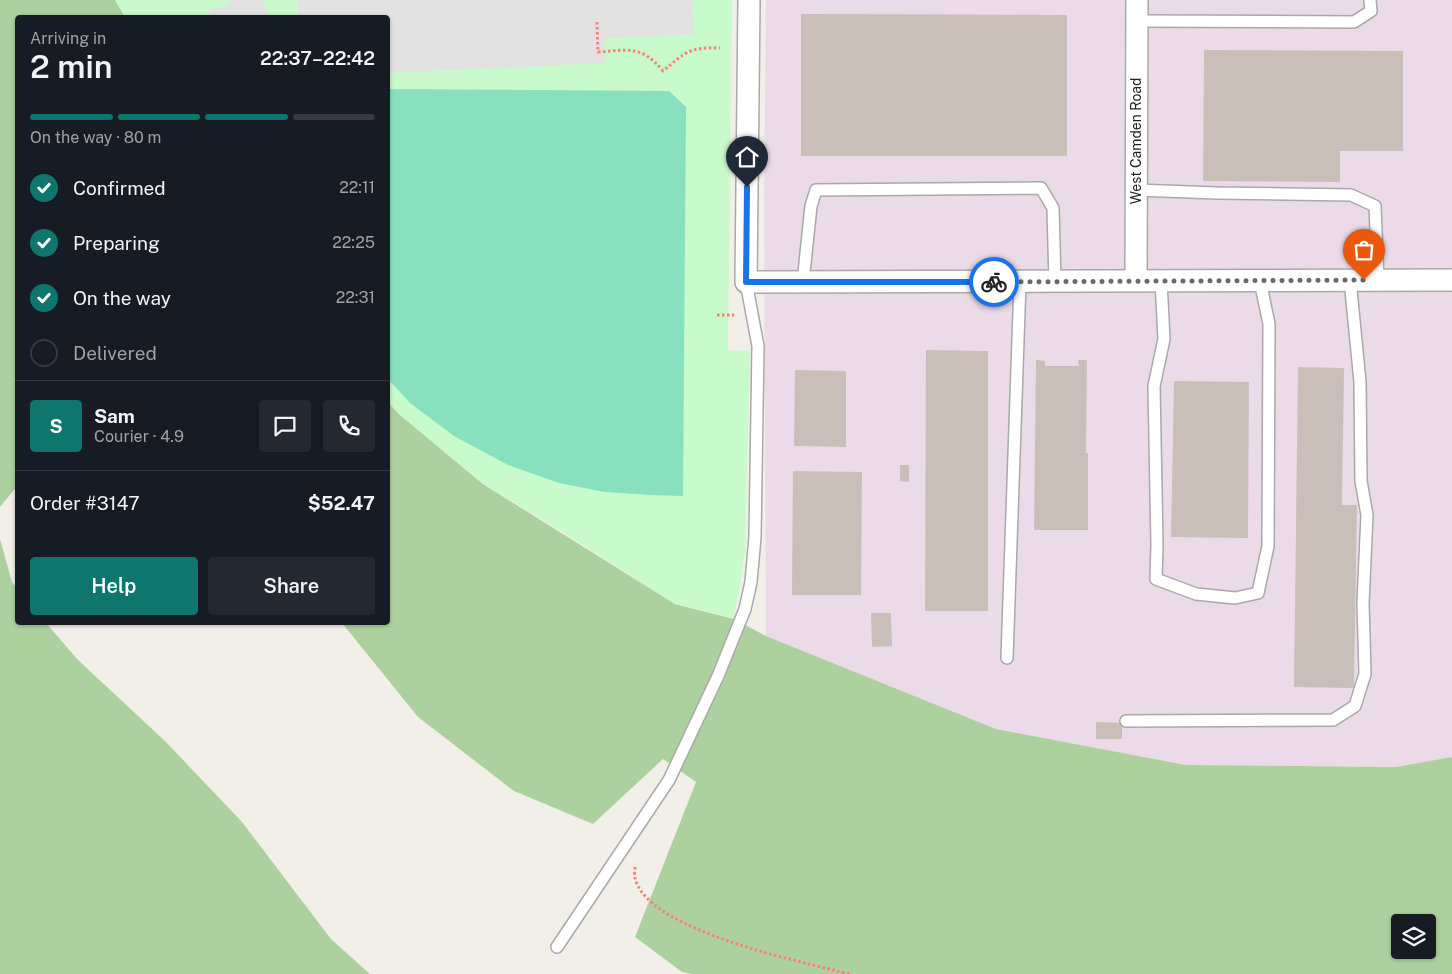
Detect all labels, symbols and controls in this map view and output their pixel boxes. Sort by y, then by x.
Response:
text: Arriving in [30,29,106,48]
text: 22:37–22:42 [260,47,375,69]
text: 2 min [30,48,113,85]
street label: West Camden Road [1128,78,1144,204]
text: On the way · 80 m [30,128,161,147]
pin [726,136,768,187]
icon: home [733,143,761,171]
icon: check [30,174,58,202]
text: Confirmed [73,177,166,199]
text: 22:11 [339,178,375,197]
icon: check [30,229,58,257]
pin [1343,229,1385,280]
text: Preparing [73,232,160,254]
text: 22:25 [332,233,375,252]
icon: bag [1350,236,1378,264]
courier [969,257,1019,307]
icon: bike [980,268,1008,296]
icon: check [30,284,58,312]
text: On the way [73,287,171,309]
text: 22:31 [336,288,375,307]
text: Delivered [73,342,157,364]
button: chat [259,400,311,452]
button: phone [323,400,375,452]
text: Sam [94,405,135,427]
text: S [49,415,63,437]
text: Courier · 4.9 [94,427,184,446]
text: Order #3147 [30,492,140,514]
text: $52.47 [308,492,375,514]
button: Help [30,557,198,615]
button: Share [208,557,375,615]
map controls [1391,914,1436,959]
button: layers [1391,914,1436,959]

